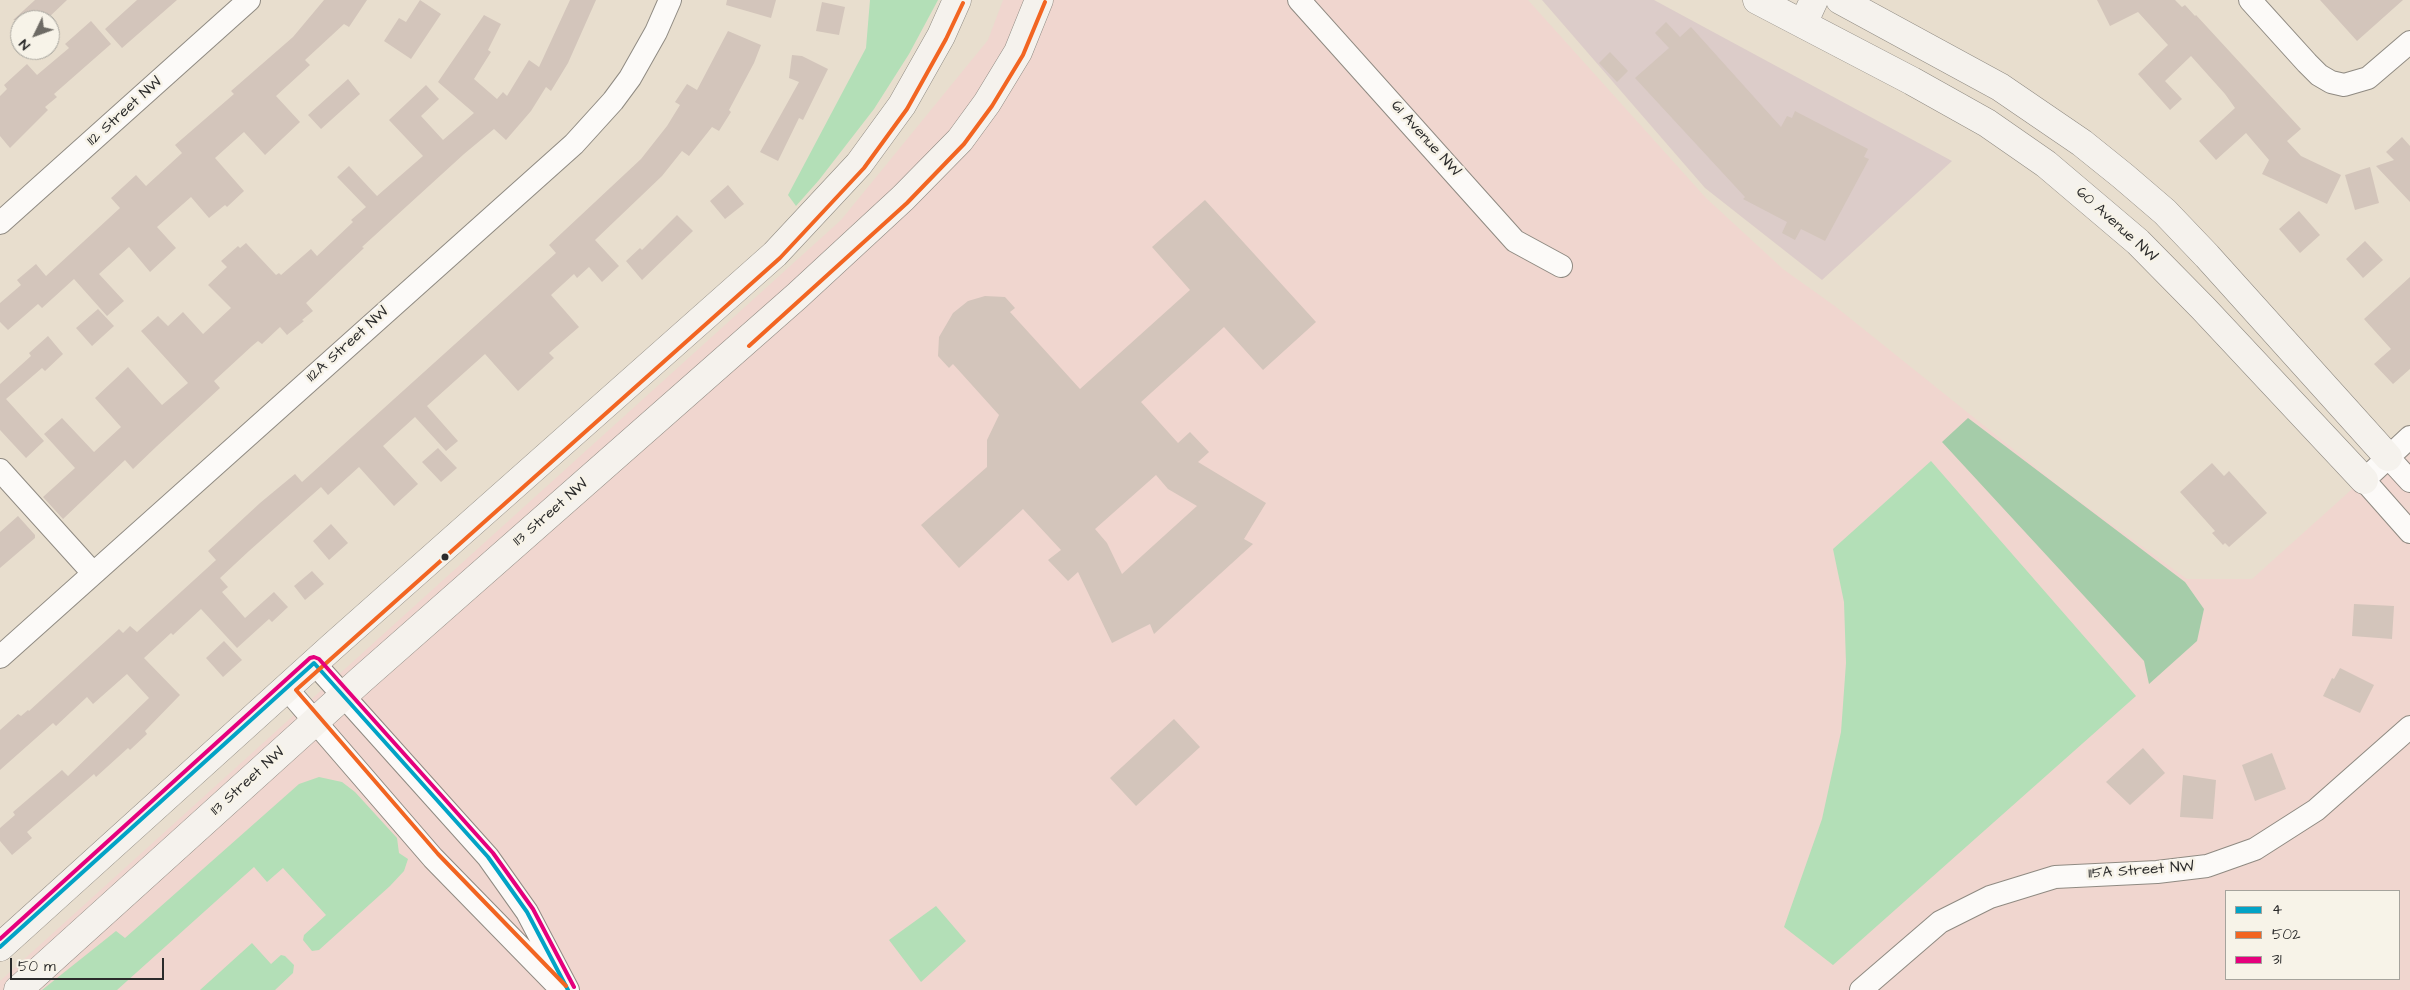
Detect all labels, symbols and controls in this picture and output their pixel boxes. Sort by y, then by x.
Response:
north arrow [10,10,60,60]
text: N [14,34,35,54]
street label: 112 Street NW [84,74,166,150]
street label: 61 Avenue NW [1386,97,1464,181]
street label: 60 Avenue NW [2072,184,2160,266]
street label: 112A Street NW [303,304,393,386]
street label: 113 Street NW [510,476,592,550]
unlabelled marker [440,552,450,562]
street label: 113 Street NW [207,744,289,820]
street label: 115A Street NW [2088,858,2194,884]
legend [2225,890,2400,980]
text: 4 [2272,899,2282,920]
text: 502 [2272,924,2301,945]
scale bar [12,948,166,980]
text: 31 [2272,949,2282,970]
text: 50 m [18,956,56,977]

